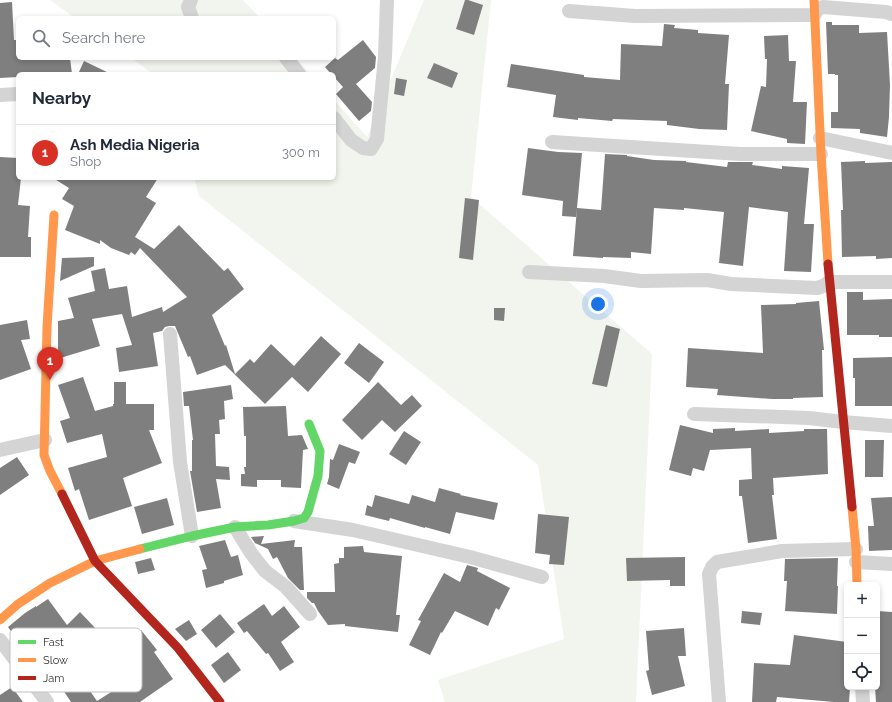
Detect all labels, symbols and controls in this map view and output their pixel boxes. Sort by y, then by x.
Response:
search box [16,16,336,60]
icon: search [30,27,52,49]
text: Search here [62,29,145,47]
text: Nearby [32,88,91,108]
text: Ash Media Nigeria [70,136,200,154]
text: 1 [42,145,48,160]
text: 300 m [282,145,320,160]
text: Shop [70,154,101,169]
your location [588,294,608,314]
pin: 1 [37,347,63,380]
map controls [844,582,880,690]
button: + [844,582,880,618]
button: − [844,618,880,654]
legend [10,628,142,692]
text: Fast [43,636,64,649]
text: Slow [43,654,68,667]
button: locate [844,654,880,690]
text: Jam [43,672,64,685]

